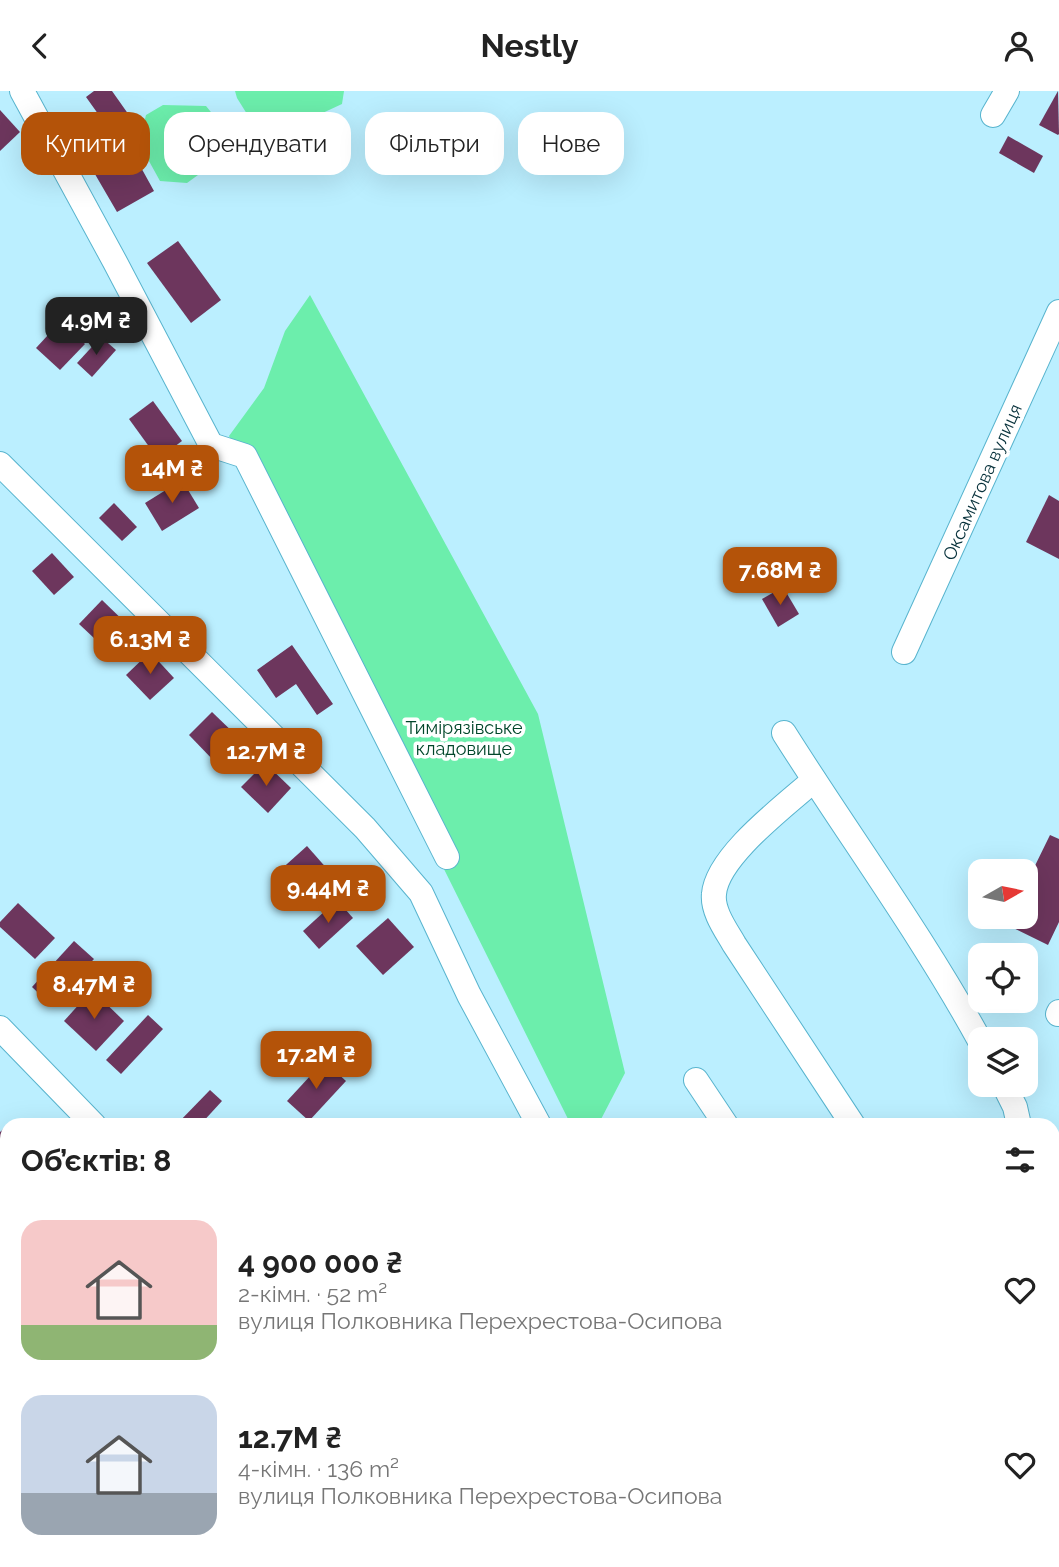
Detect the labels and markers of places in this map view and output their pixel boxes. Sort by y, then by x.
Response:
pin: 4.9M ₴ [39,297,153,357]
pin: 14M ₴ [123,445,221,505]
pin: 7.68M ₴ [715,547,845,607]
pin: 6.13M ₴ [85,617,215,676]
pin: 12.7M ₴ [201,729,331,788]
pin: 9.44M ₴ [263,865,393,925]
pin: 8.47M ₴ [29,961,159,1021]
pin: 17.2M ₴ [251,1031,381,1091]

